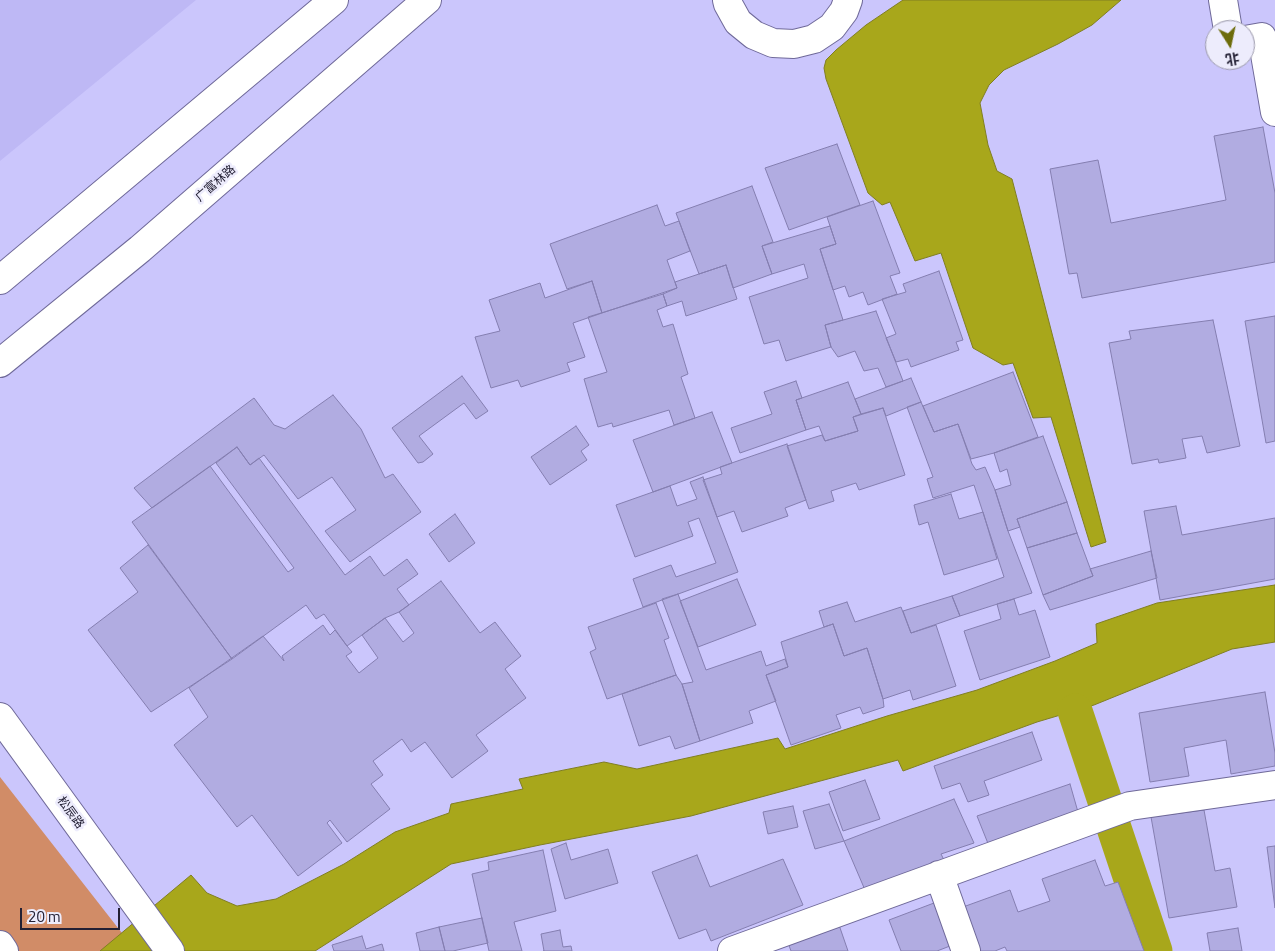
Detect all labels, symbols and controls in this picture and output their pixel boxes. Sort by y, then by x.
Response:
north arrow [1205,20,1255,70]
text: 北 [1224,48,1241,71]
street label: 广富林路 [193,163,239,205]
street label: 松辰路 [54,794,86,832]
scale bar [22,898,122,930]
text: 20 m [28,905,61,928]

